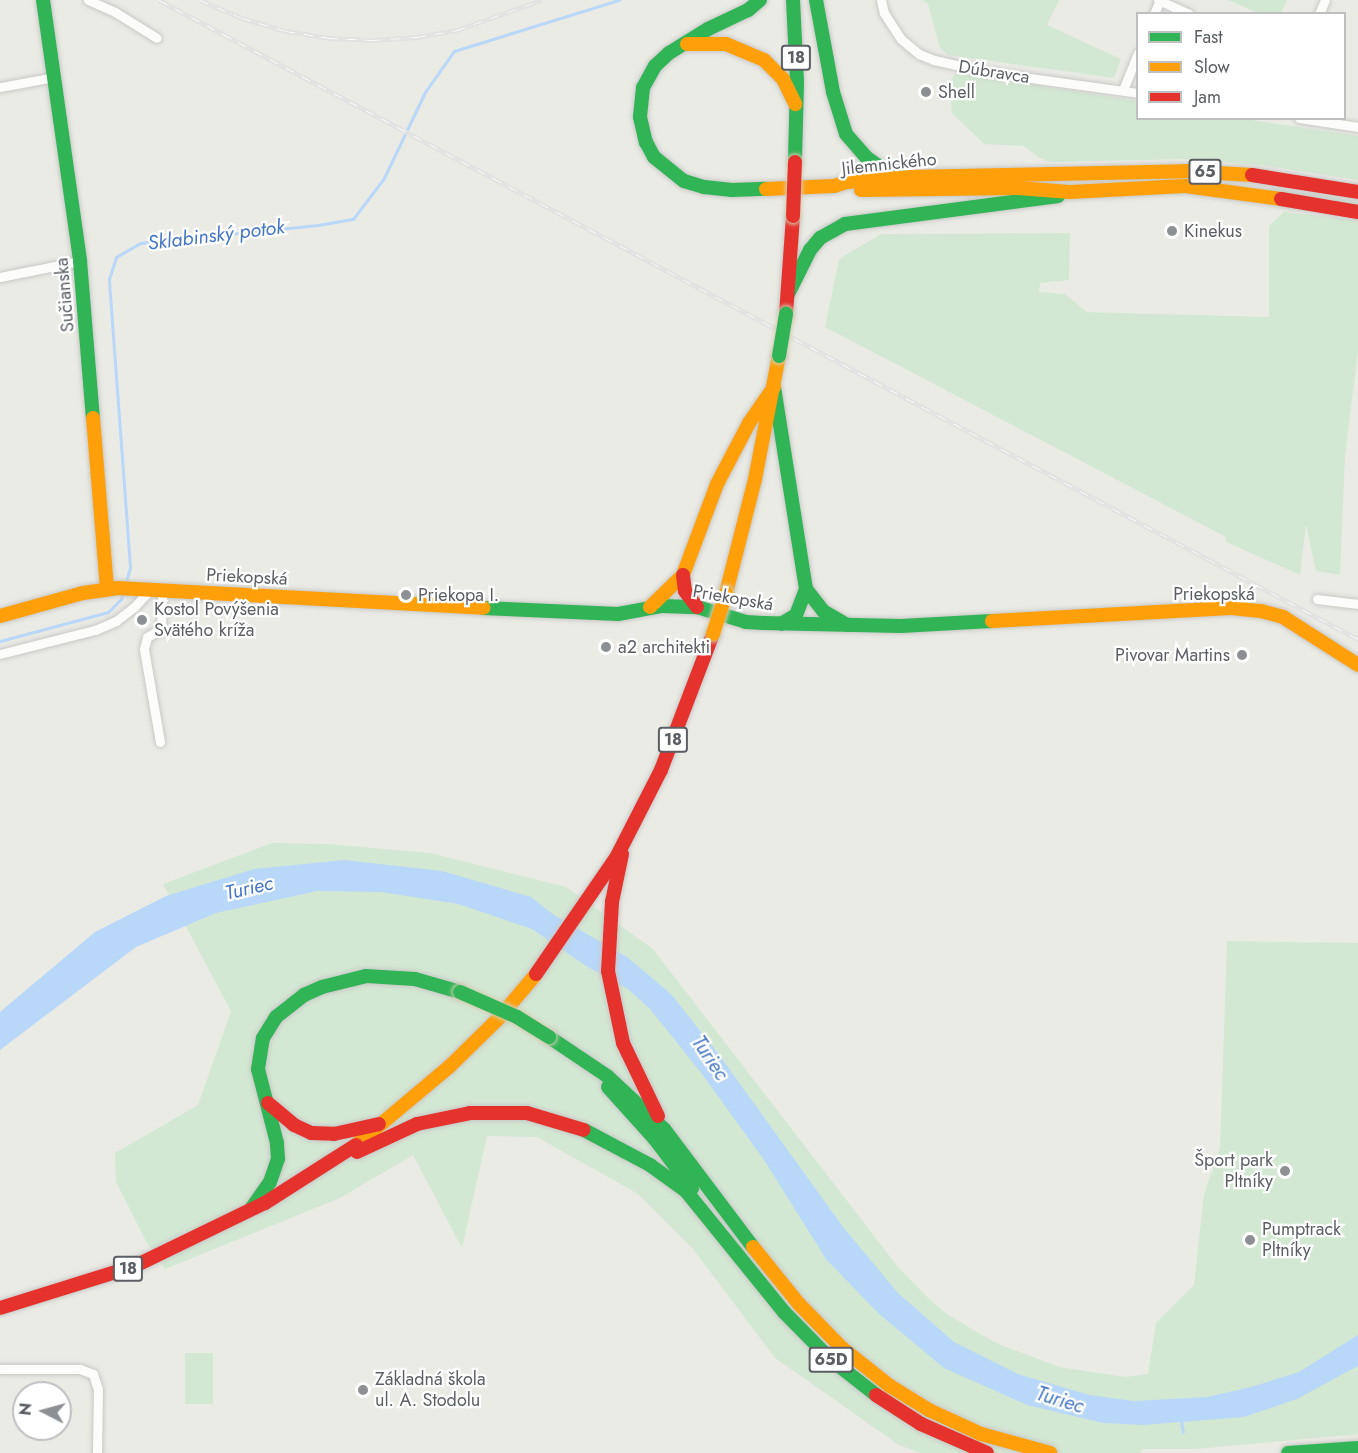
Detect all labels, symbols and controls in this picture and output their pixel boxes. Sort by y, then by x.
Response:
legend [1136,12,1346,120]
text: Fast [1194,24,1223,50]
road number: 18 [780,45,812,71]
text: Slow [1194,54,1230,80]
street label: Dúbravca [957,56,1031,88]
place label: Shell [938,81,975,103]
text: Jam [1194,84,1221,110]
marker: Shell [919,85,933,99]
street label: Jilemnického [840,148,938,180]
road number: 65 [1187,159,1223,185]
water label: Sklabinský potok [146,215,286,255]
place label: Kinekus [1184,220,1242,242]
marker: Kinekus [1165,224,1179,238]
street label: Sučianska [51,257,79,333]
street label: Priekopská [206,564,288,590]
street label: Priekopská [691,580,775,616]
street label: Priekopská [1173,583,1255,605]
place label: Priekopa I. [418,584,499,606]
marker: Priekopa I. [399,588,413,602]
place label: Kostol Povýšenia Svätého kríža [154,599,279,642]
marker: Kostol Povýšenia Svätého kríža [135,613,149,627]
place label: a2 architekti [618,636,710,658]
marker: a2 architekti [599,640,613,654]
place label: Pivovar Martins [1115,644,1230,666]
marker: Pivovar Martins [1235,648,1249,662]
road number: 18 [656,727,690,753]
water label: Turiec [223,871,275,905]
water label: Turiec [686,1031,734,1085]
place label: Šport park Pltníky [1194,1150,1273,1192]
marker: Šport park Pltníky [1278,1164,1292,1178]
place label: Pumptrack Pltníky [1262,1219,1341,1262]
marker: Pumptrack Pltníky [1243,1233,1257,1247]
road number: 18 [112,1256,144,1282]
road number: 65D [808,1347,854,1373]
place label: Základná škola ul. A. Stodolu [375,1369,486,1412]
north arrow [12,1381,72,1441]
water label: Turiec [1033,1381,1087,1419]
marker: Základná škola ul. A. Stodolu [356,1383,370,1397]
text: N [13,1402,38,1417]

